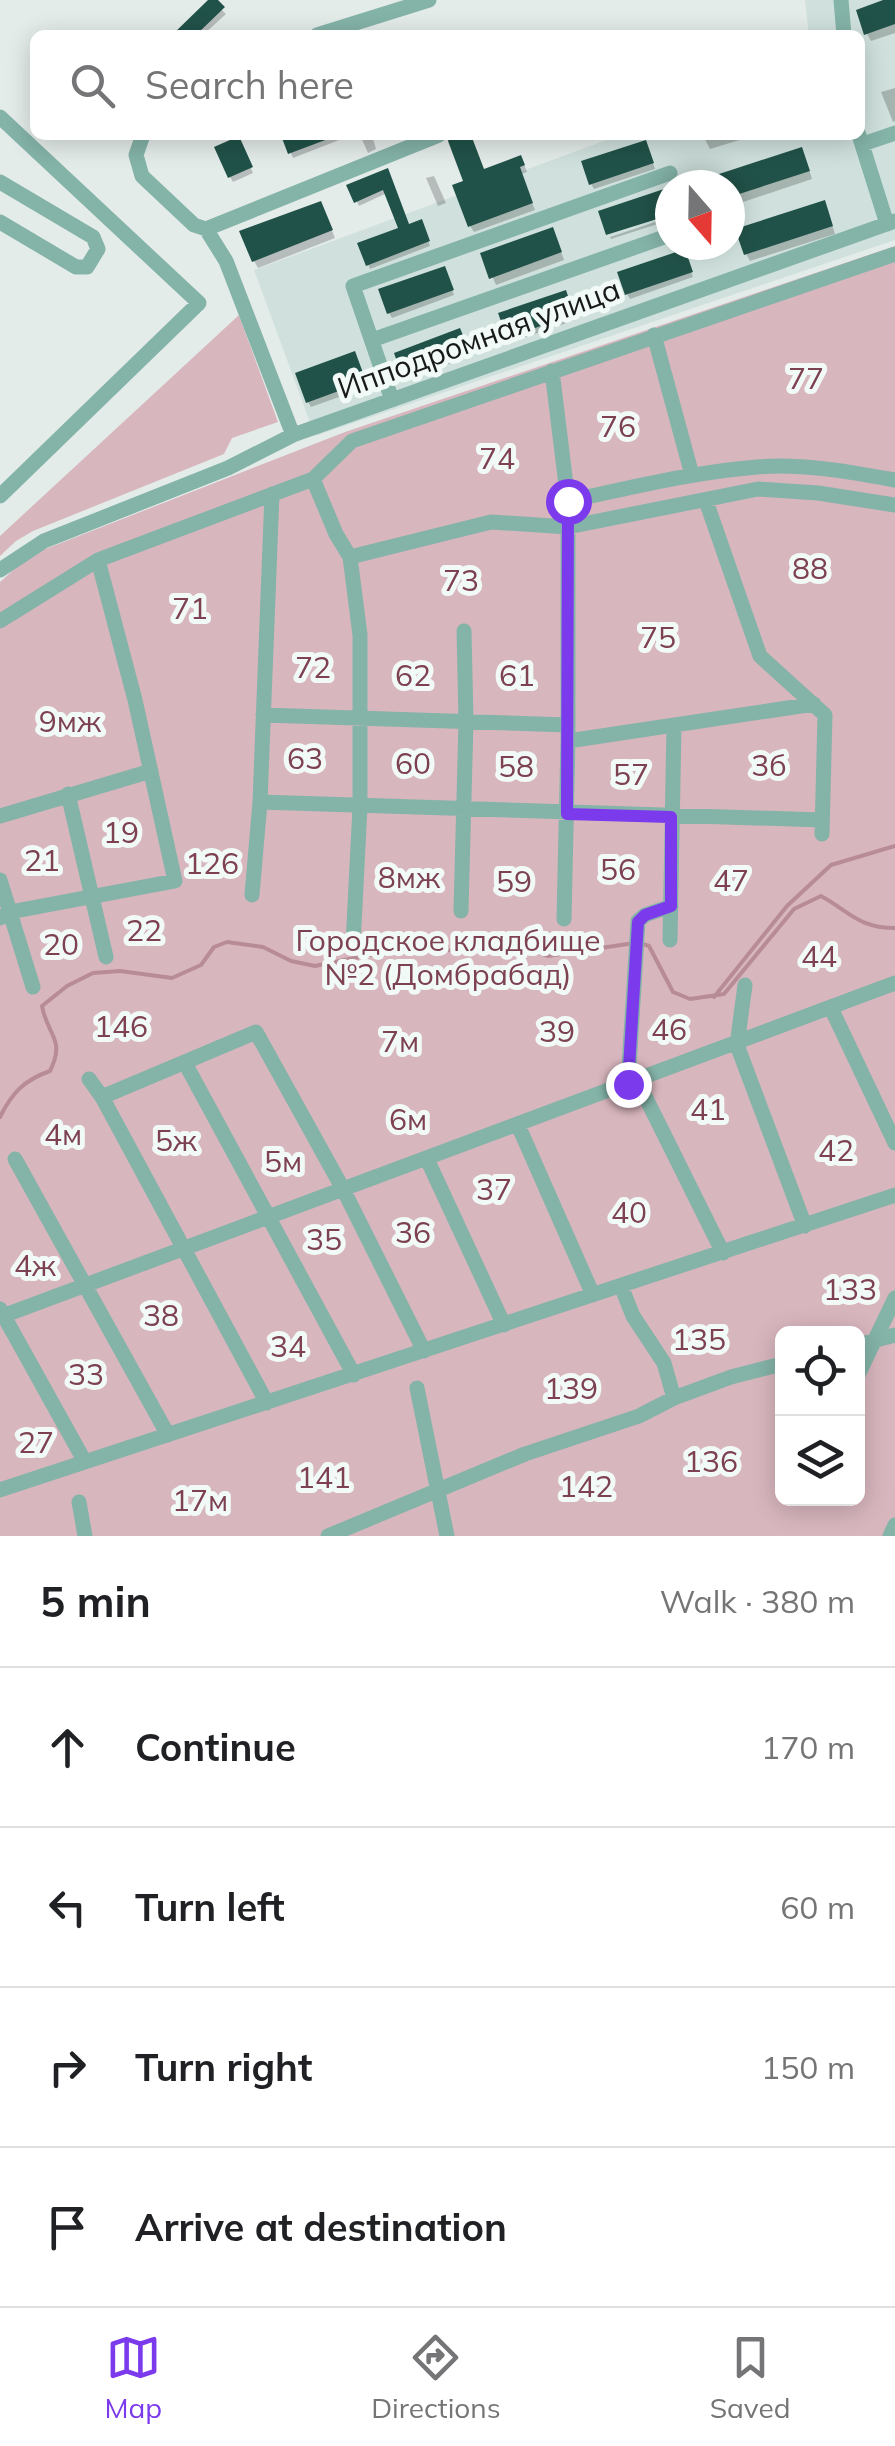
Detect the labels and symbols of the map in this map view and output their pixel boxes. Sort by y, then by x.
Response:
north arrow [655,170,745,260]
street label: Ипподромная улица [332,269,625,407]
park label: 77 [788,359,824,397]
park label: 76 [600,407,636,445]
park label: 74 [479,439,515,477]
route start [546,479,592,525]
park label: 88 [792,549,828,587]
park label: 73 [443,561,479,599]
park label: 71 [172,589,208,627]
park label: 75 [640,618,676,656]
park label: 72 [295,648,331,686]
park label: 62 [395,656,431,694]
park label: 61 [499,656,535,694]
park label: 9мж [39,702,102,740]
park label: 63 [287,739,323,777]
park label: 60 [395,744,431,782]
park label: 3б [751,746,787,784]
park label: 58 [498,747,534,785]
park label: 57 [613,755,649,793]
park label: 19 [103,813,139,851]
park label: 21 [24,841,60,879]
park label: 126 [185,844,239,882]
park label: 56 [600,850,636,888]
park label: 8мж [378,858,441,896]
park label: 47 [713,861,749,899]
park label: 59 [496,862,532,900]
park label: 22 [126,911,162,949]
park label: Городское кладбище №2 (Домбрабад) [295,921,601,993]
park label: 20 [43,925,79,963]
park label: 44 [801,937,837,975]
park label: 146 [94,1007,148,1045]
park label: 46 [651,1010,687,1048]
park label: 39 [539,1012,575,1050]
park label: 7м [381,1022,419,1060]
route end [606,1062,652,1108]
park label: 41 [690,1090,726,1128]
park label: 6м [389,1100,427,1138]
park label: 4м [44,1115,82,1153]
park label: 5ж [155,1121,198,1159]
park label: 42 [818,1131,854,1169]
park label: 5м [264,1142,302,1180]
park label: 37 [476,1170,512,1208]
park label: 40 [611,1193,647,1231]
park label: 36 [395,1213,431,1251]
park label: 35 [306,1220,342,1258]
park label: 4ж [14,1246,57,1284]
park label: 133 [823,1270,877,1308]
park label: 38 [143,1296,179,1334]
park label: 135 [672,1320,726,1358]
park label: 34 [270,1327,306,1365]
park label: 33 [68,1355,104,1393]
park label: 139 [544,1369,598,1407]
park label: 27 [18,1423,54,1461]
park label: 136 [684,1442,738,1480]
park label: 141 [297,1458,351,1496]
park label: 142 [559,1467,613,1505]
park label: 17м [172,1481,228,1519]

